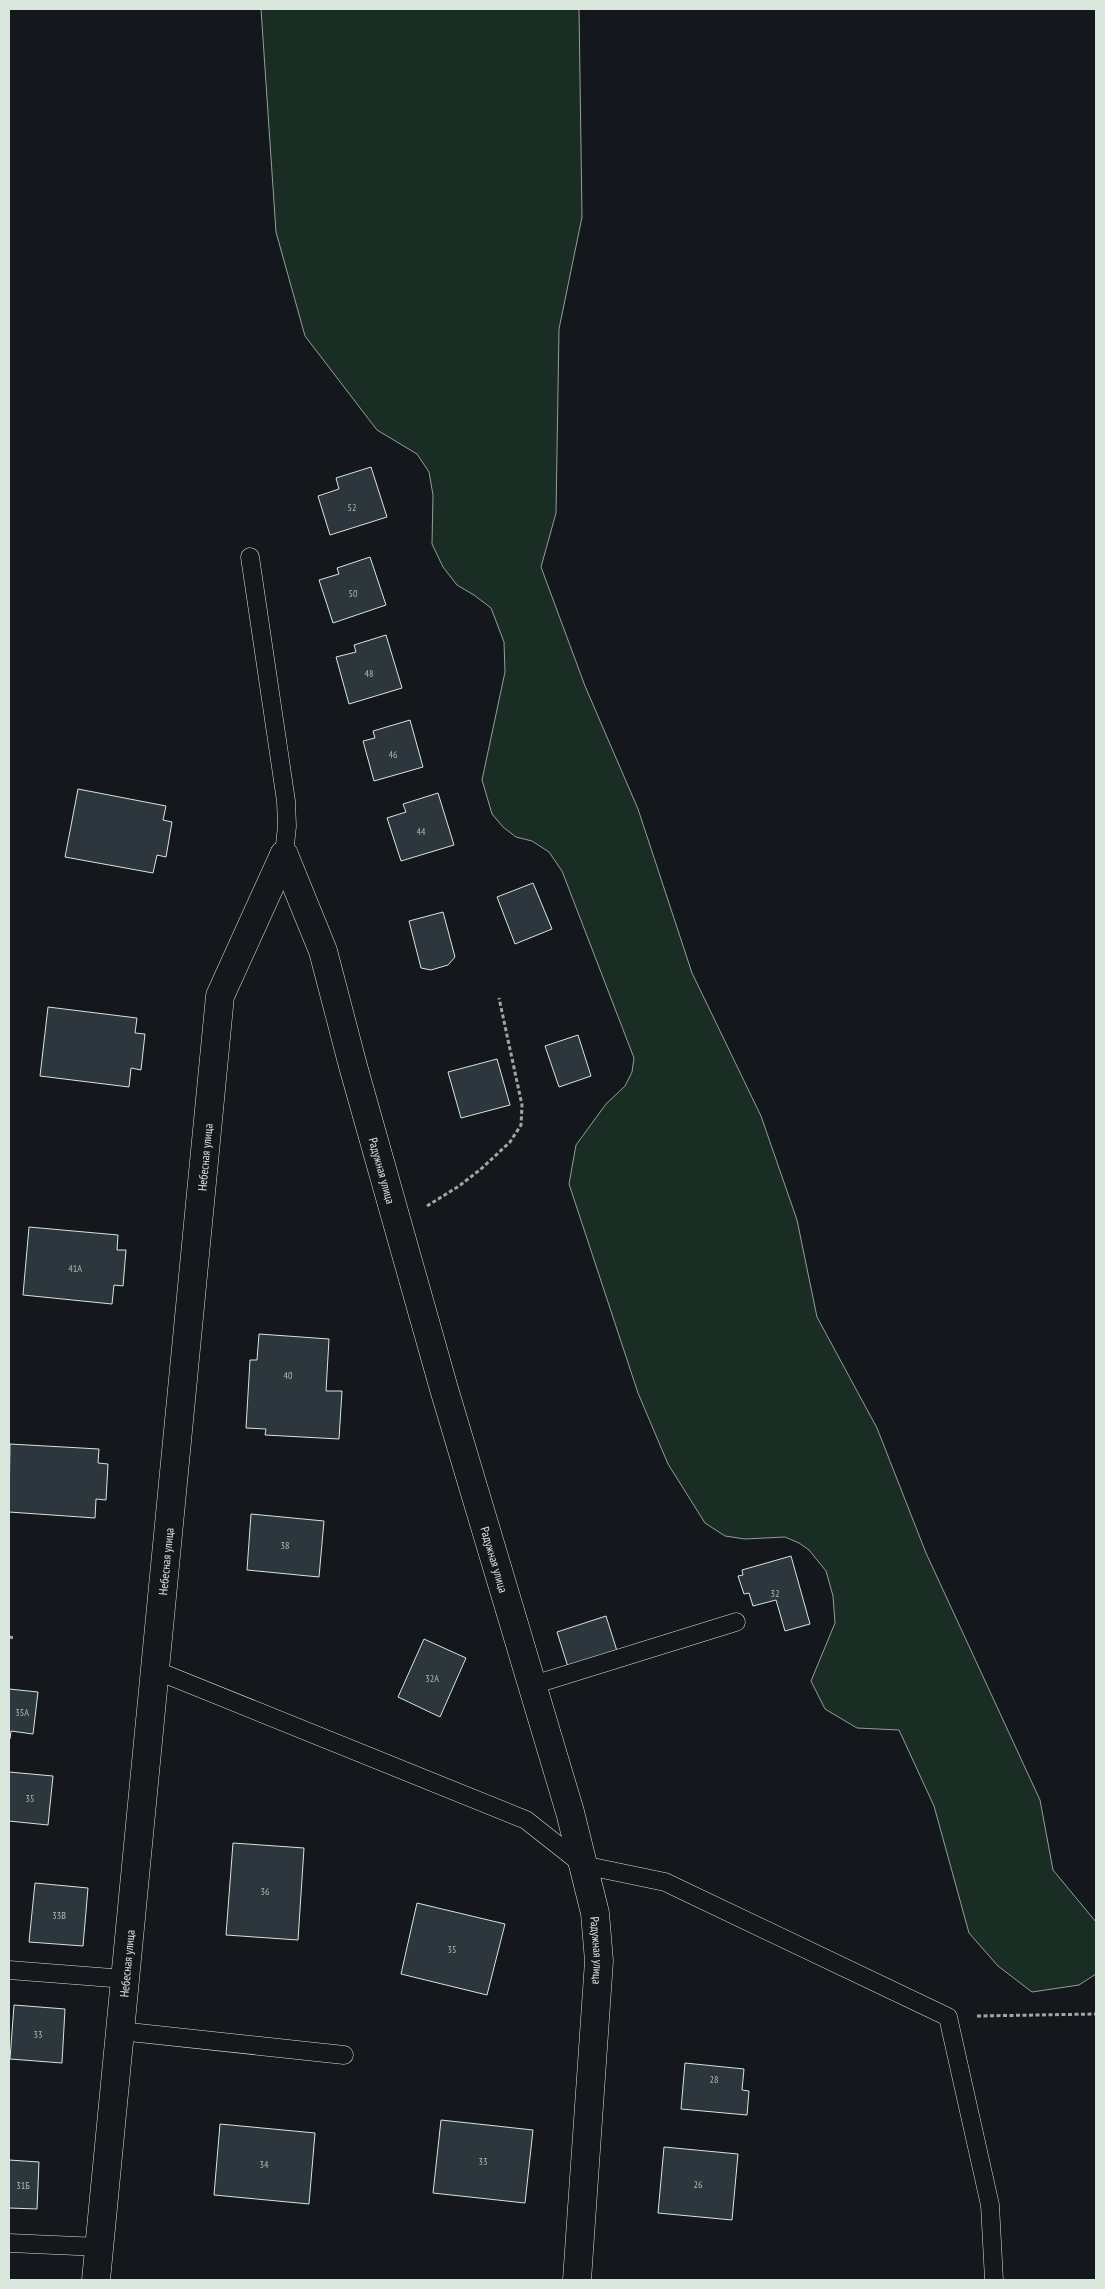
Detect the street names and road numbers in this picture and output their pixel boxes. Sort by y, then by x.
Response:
street label: Небесная улица [194,1123,215,1192]
street label: Радужная улица [366,1136,399,1205]
street label: Радужная улица [478,1525,512,1594]
street label: Небесная улица [155,1527,176,1596]
street label: Радужная улица [588,1916,607,1985]
street label: Небесная улица [116,1929,137,1998]

